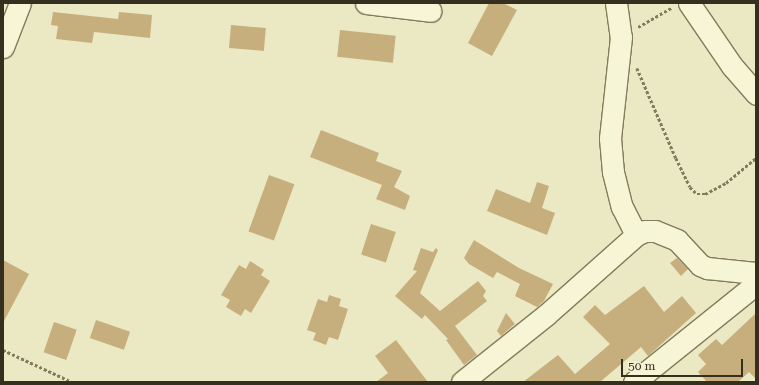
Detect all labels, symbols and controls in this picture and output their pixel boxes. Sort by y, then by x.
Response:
scale bar [623,351,745,377]
text: 50 m [628,359,655,373]

